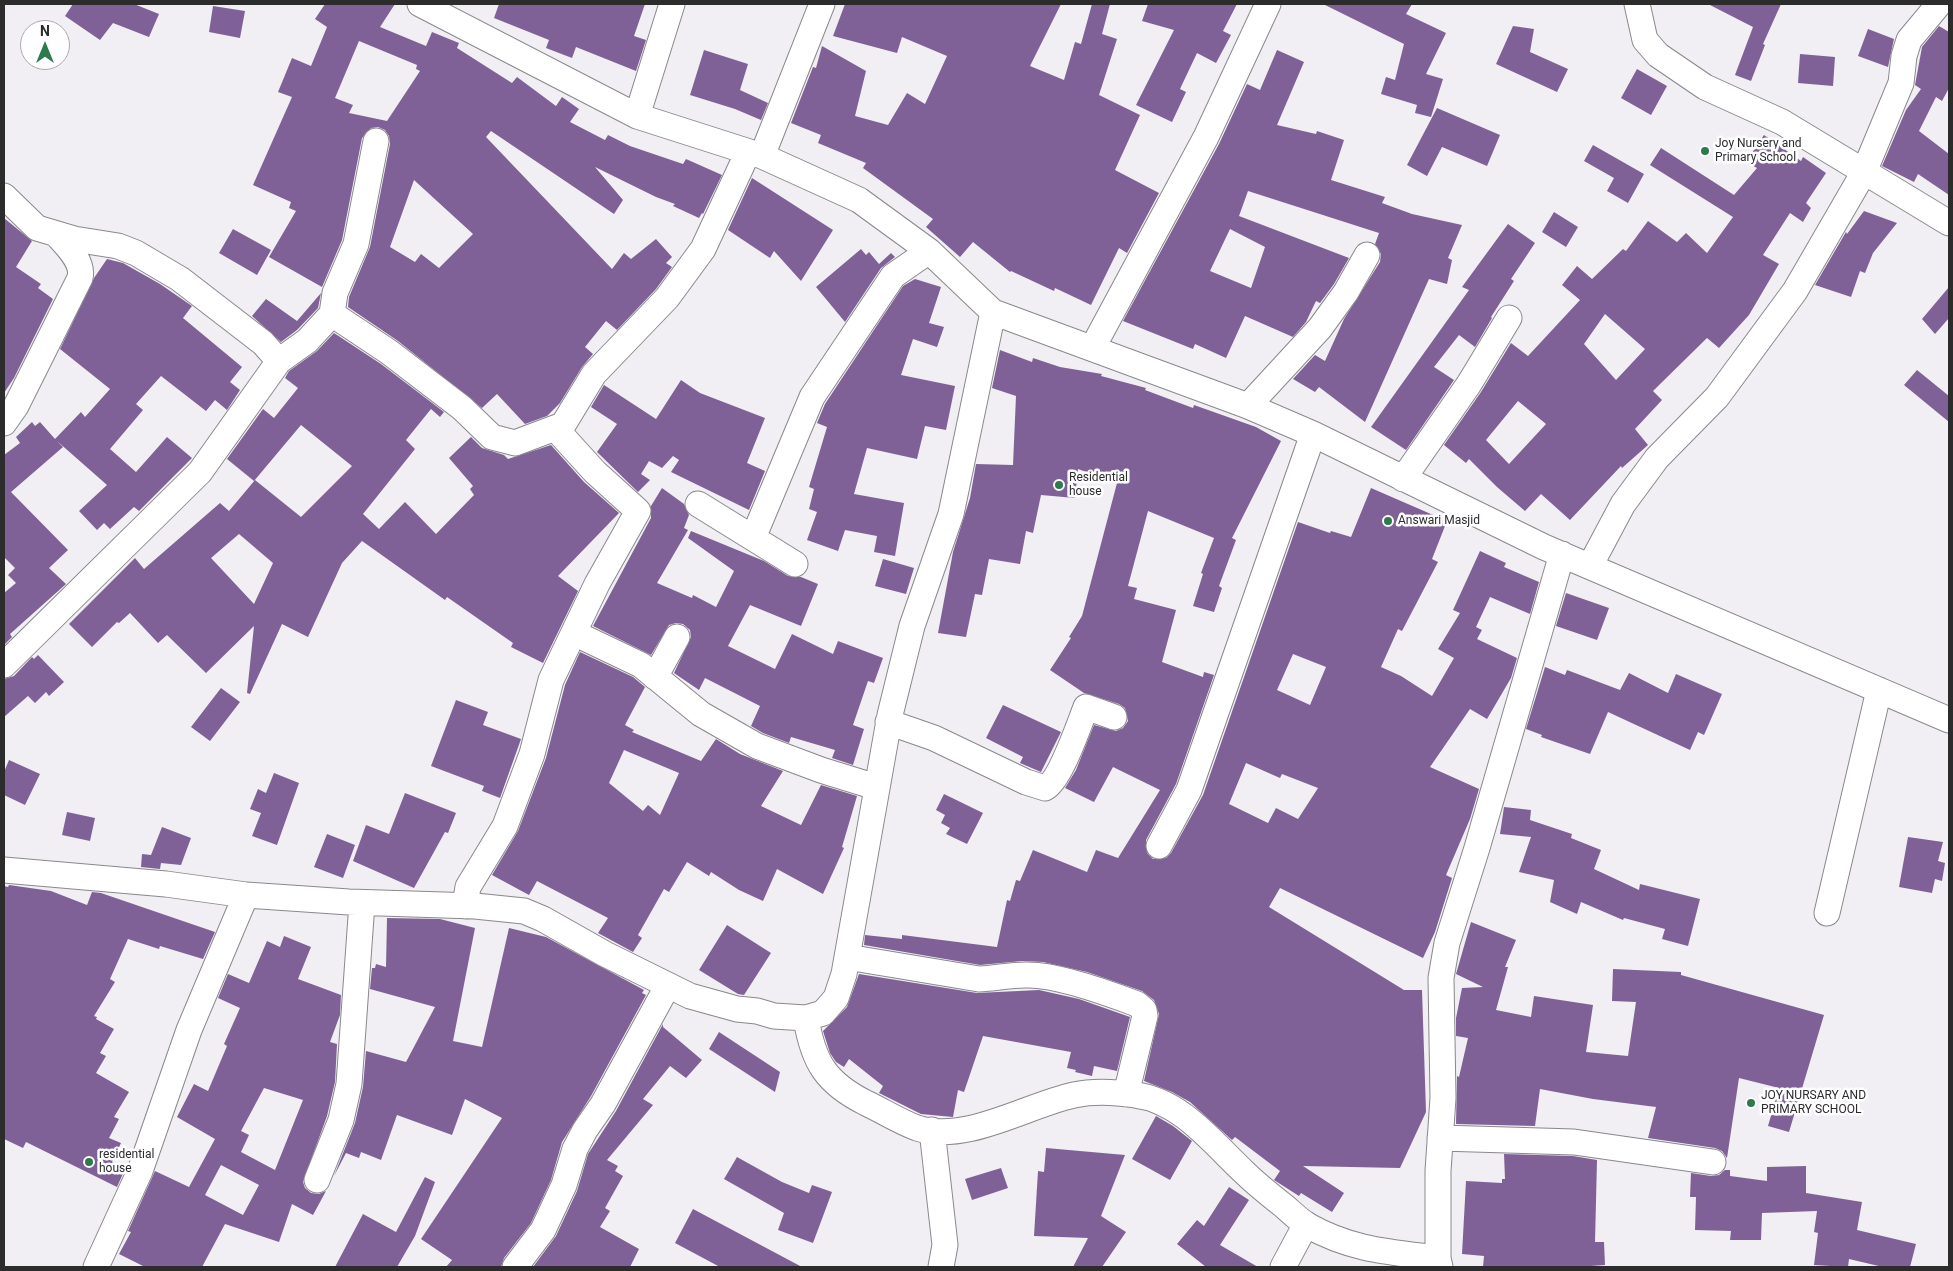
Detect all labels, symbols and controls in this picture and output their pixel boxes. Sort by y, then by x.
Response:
north arrow [20,20,70,70]
text: N [40,23,50,39]
place label: Joy Nursery and Primary School [1715,137,1802,165]
marker: Joy Nursery and Primary School [1699,145,1711,157]
place label: Residential house [1069,471,1128,499]
marker: Residential house [1053,479,1065,491]
place label: Answari Masjid [1398,514,1480,528]
marker: Answari Masjid [1382,515,1394,527]
place label: JOY NURSARY AND PRIMARY SCHOOL [1761,1089,1866,1117]
marker: JOY NURSARY AND PRIMARY SCHOOL [1745,1097,1757,1109]
place label: residential house [99,1148,154,1176]
marker: residential house [83,1156,95,1168]

